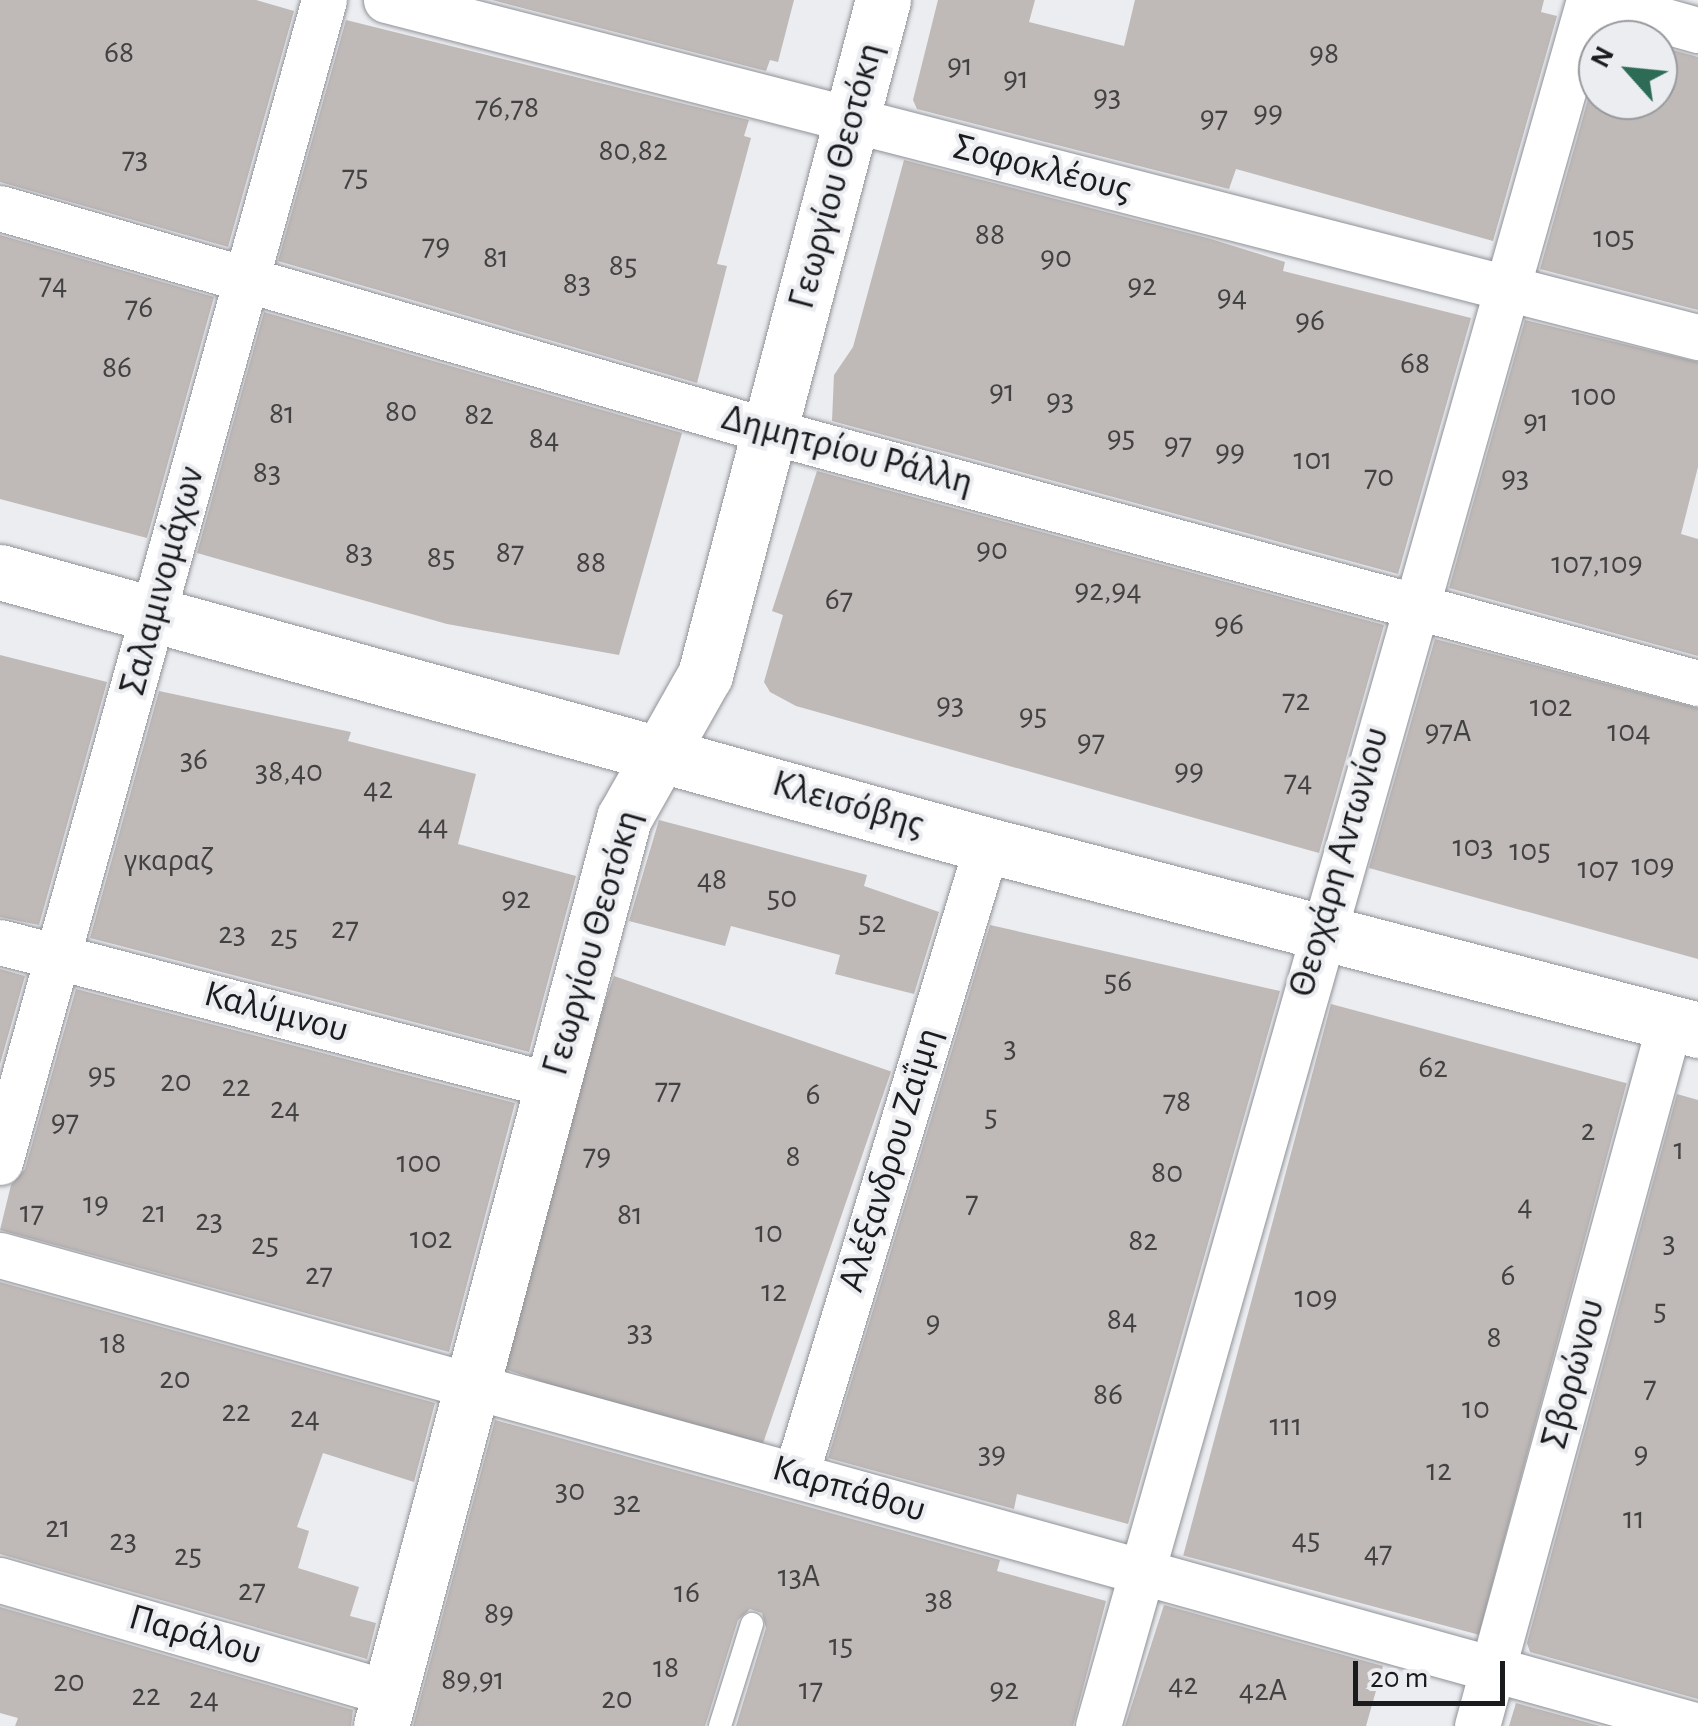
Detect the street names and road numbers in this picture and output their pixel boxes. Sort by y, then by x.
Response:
street label: Γεωργίου Θεοτόκη [780,38,894,314]
street label: Σοφοκλέους [948,125,1136,213]
street label: Δημητρίου Ράλλη [716,396,978,506]
street label: Σαλαμινομάχων [111,462,215,700]
street label: Θεοχάρη Αντωνίου [1280,722,1400,1002]
street label: Κλεισόβης [767,762,929,848]
street label: Γεωργίου Θεοτόκη [533,805,653,1081]
street label: Καλύμνου [199,972,353,1054]
street label: Αλέξανδρου Ζαΐμη [829,1023,953,1297]
street label: Σβορώνου [1532,1294,1616,1454]
street label: Καρπάθου [767,1446,931,1534]
street label: Παράλου [123,1595,267,1677]

